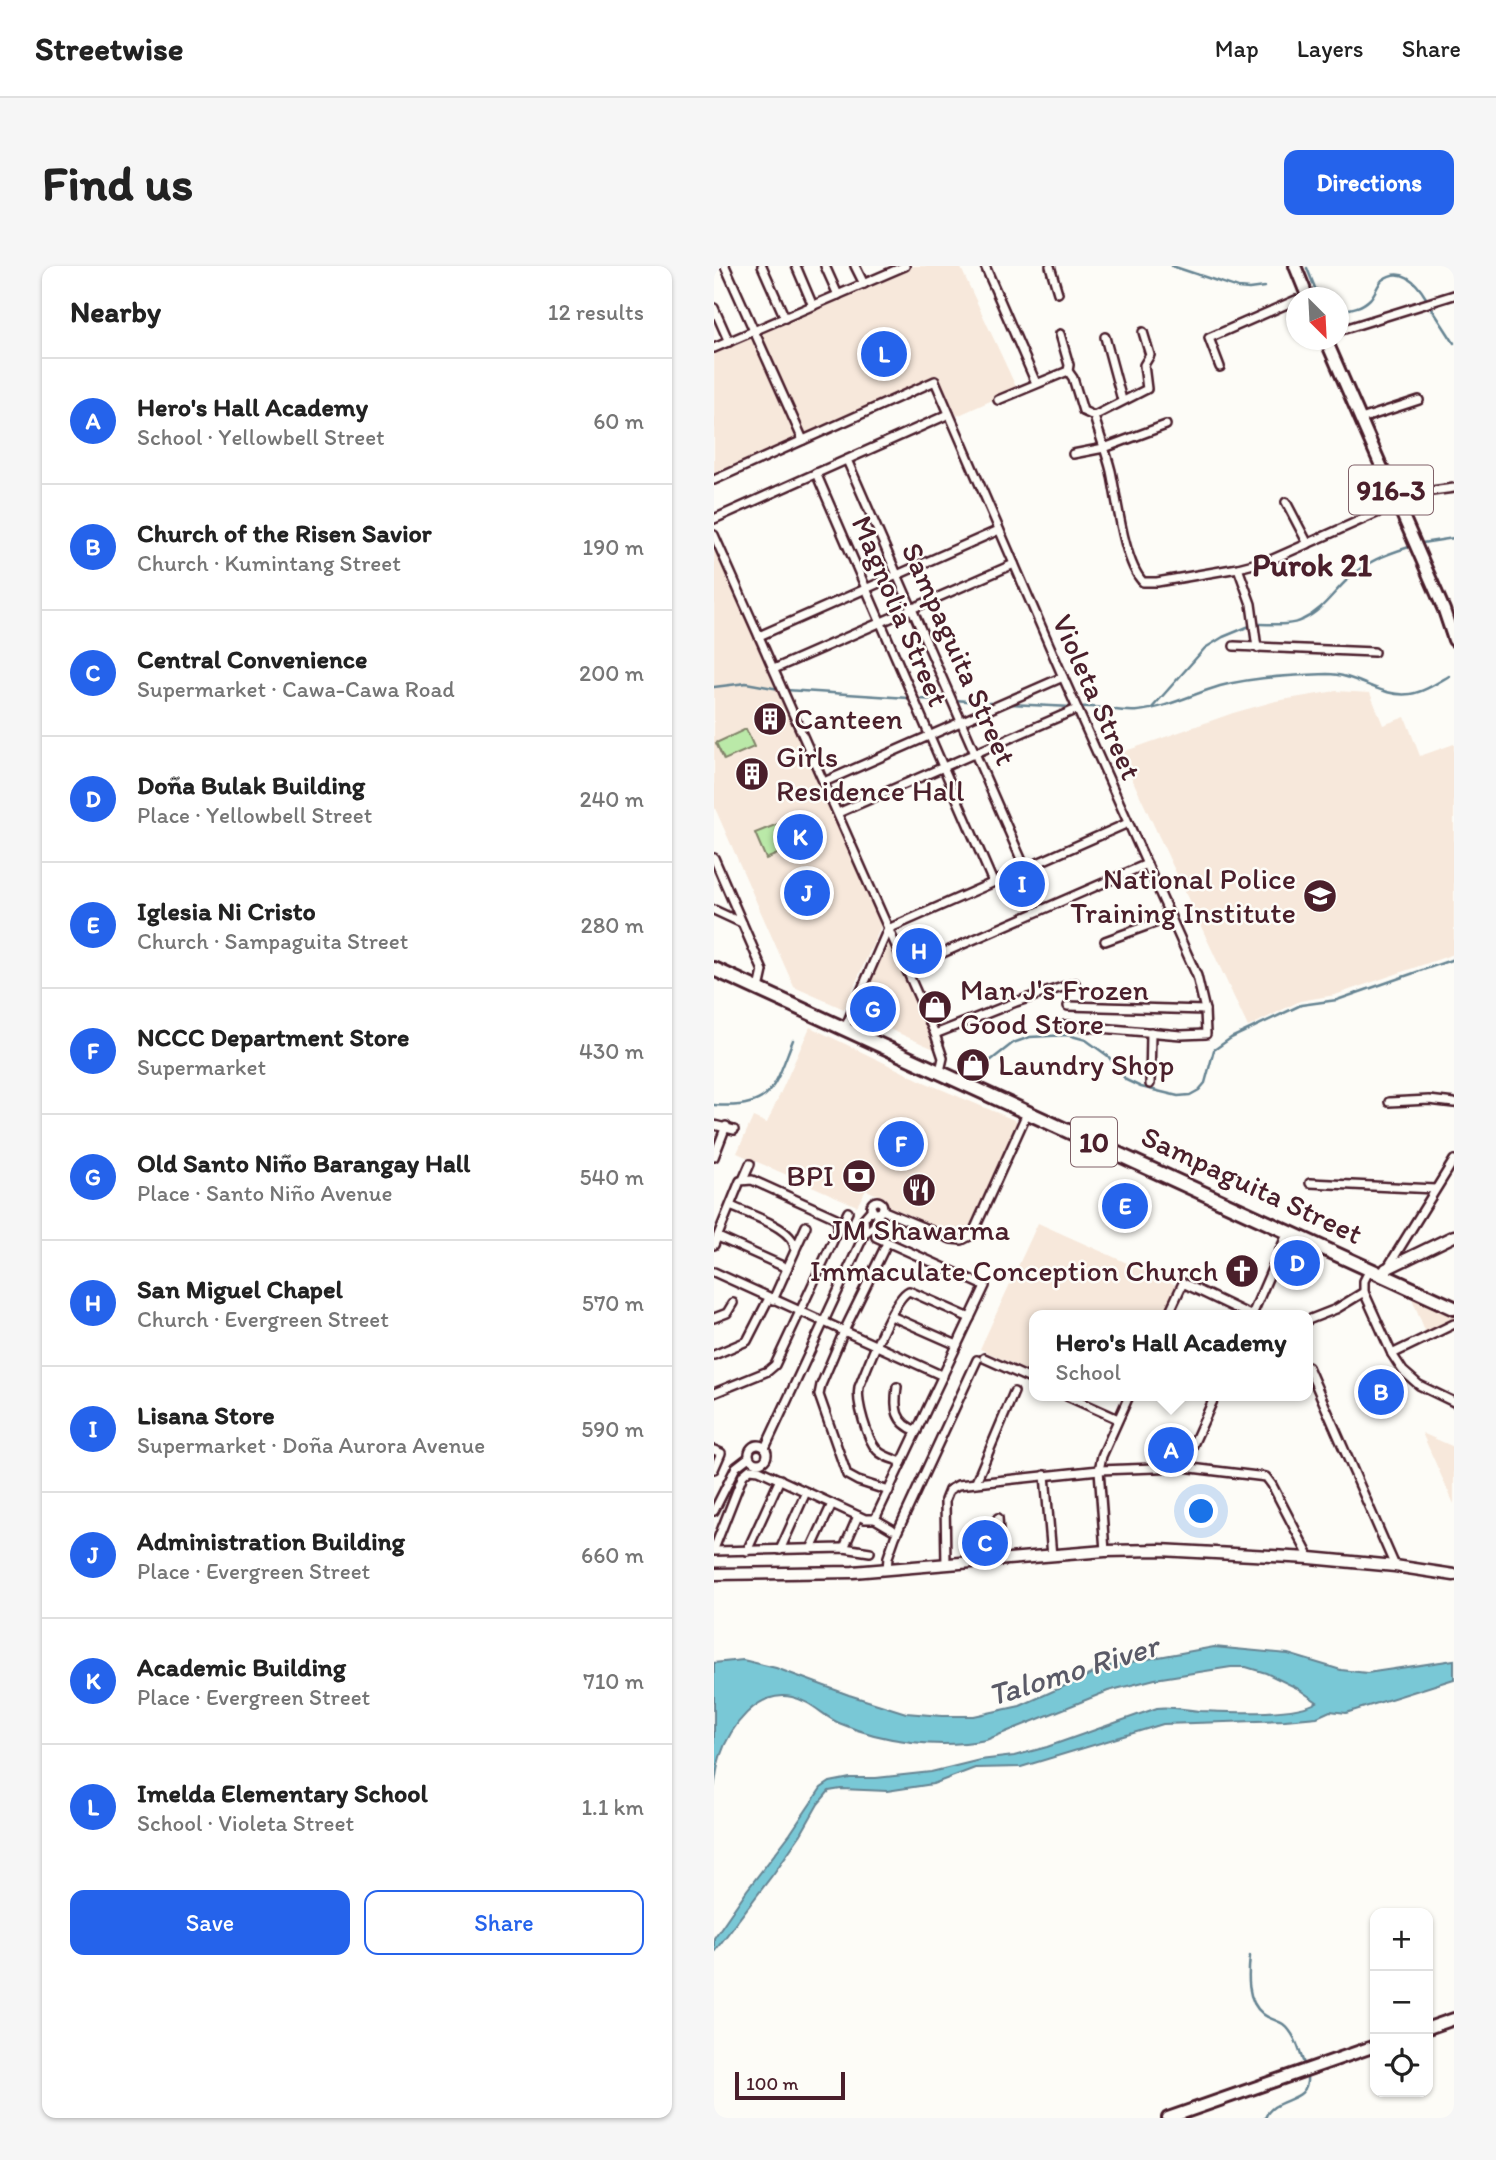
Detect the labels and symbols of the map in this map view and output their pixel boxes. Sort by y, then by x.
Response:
north arrow [1286,287,1349,350]
pin: L [861,328,907,380]
road number: 916-3 [1349,466,1433,514]
street label: Magnolia Street [844,510,957,712]
street label: Sampaguita Street [894,537,1025,771]
district label: Purok 21 [1252,546,1372,584]
street label: Violeta Street [1045,608,1150,785]
building icon: Canteen [751,700,789,738]
place label: Canteen [794,700,903,737]
place label: Girls Residence Hall [776,738,965,809]
building icon: Girls Residence Hall [733,755,771,793]
pin: K [777,811,823,863]
pin: I [999,858,1045,910]
place label: National Police Training Institute [1070,860,1296,931]
pin: J [784,867,830,919]
school or university icon: National Police Training Institute [1301,877,1339,915]
pin: H [896,925,942,977]
place label: Man J's Frozen Good Store [960,971,1149,1042]
pin: G [850,983,896,1035]
shop icon: Man J's Frozen Good Store [916,988,954,1026]
shop icon: Laundry Shop [954,1046,992,1084]
place label: Laundry Shop [998,1046,1174,1083]
street label: Sampaguita Street [1136,1117,1369,1252]
pin: F [878,1118,924,1170]
road number: 10 [1071,1118,1117,1166]
place label: BPI [786,1157,834,1194]
bank icon: BPI [840,1157,878,1195]
restaurant icon: JM Shawarma [900,1171,938,1209]
pin: E [1102,1180,1148,1232]
place label: JM Shawarma [828,1211,1011,1248]
pin: D [1274,1237,1320,1289]
place label: Immaculate Conception Church [810,1252,1218,1289]
church icon: Immaculate Conception Church [1223,1252,1261,1290]
pin: B [1358,1366,1404,1418]
pin: A [1148,1424,1194,1476]
your location [1184,1494,1218,1528]
pin: C [962,1517,1008,1569]
water label: Talomo River [983,1625,1166,1714]
scale bar [735,2069,845,2101]

